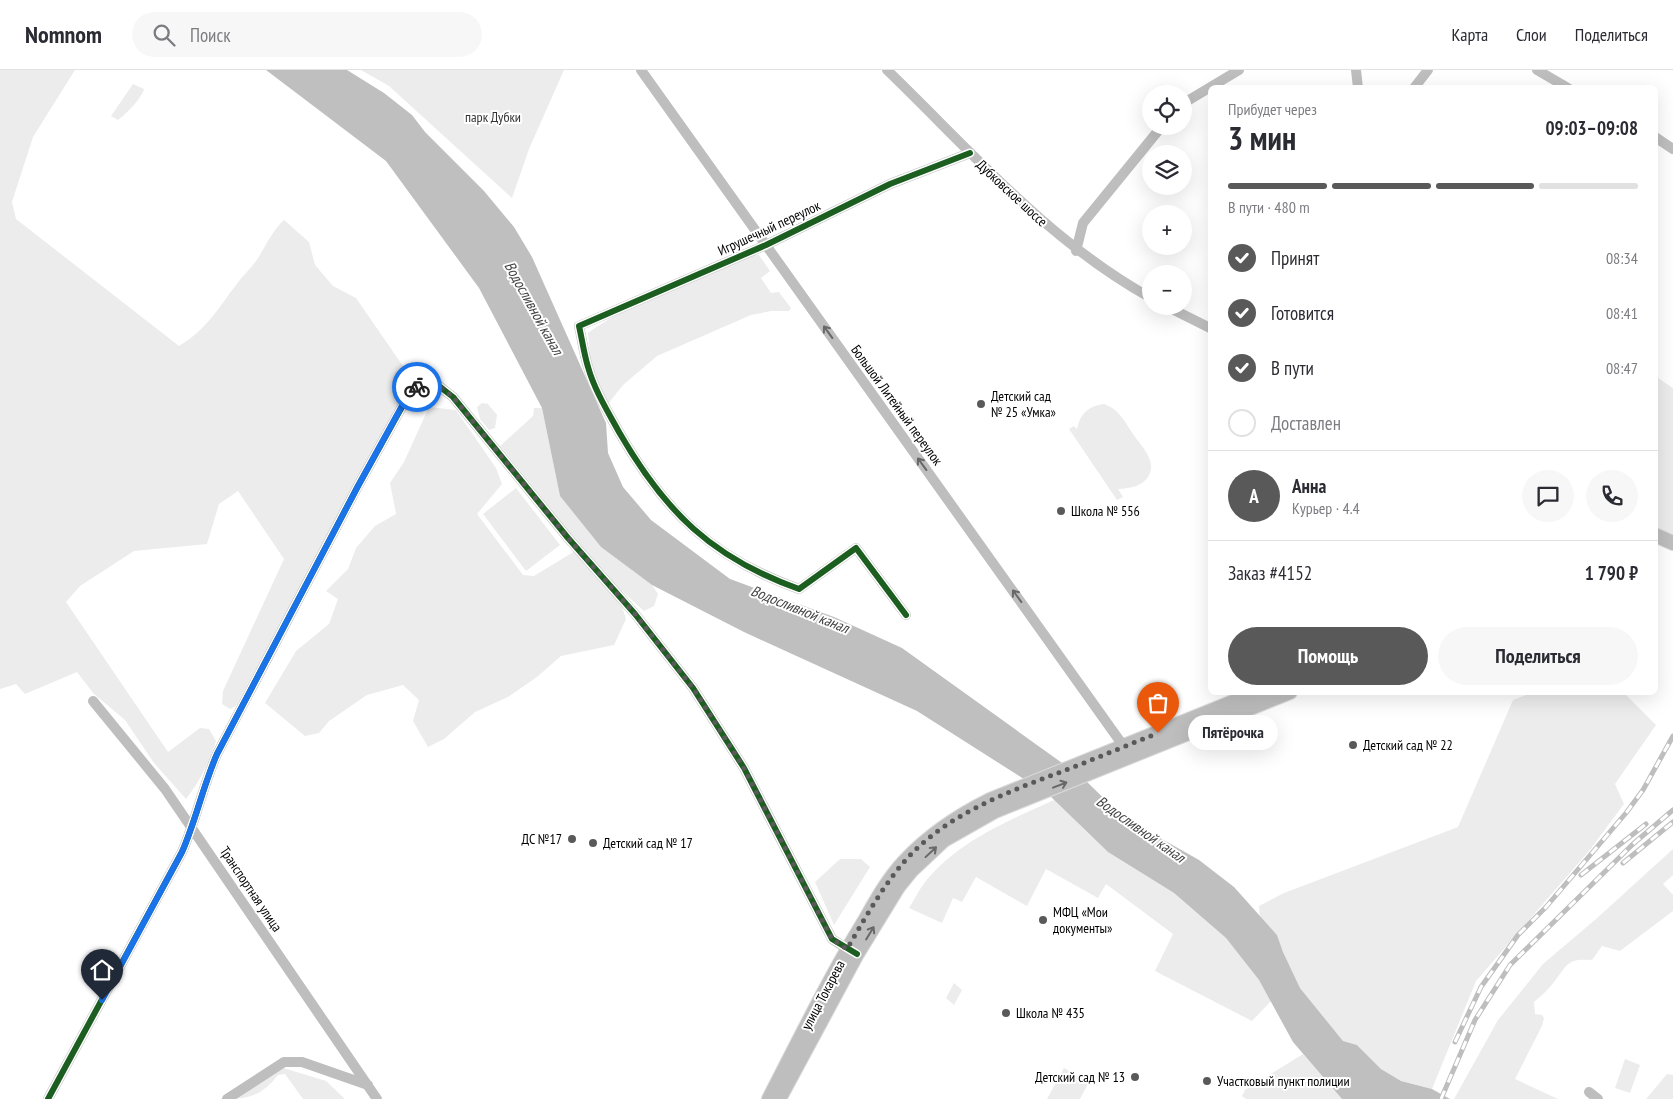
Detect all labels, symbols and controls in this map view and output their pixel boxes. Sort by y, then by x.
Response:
search box [132,12,482,57]
text: Nomnom [25,19,102,50]
icon: search [150,21,178,49]
text: Поиск [190,23,231,47]
text: Карта [1451,23,1488,46]
text: Слои [1516,23,1547,46]
text: Поделиться [1575,23,1648,46]
map controls [1142,85,1192,315]
button: locate [1142,85,1192,135]
text: Прибудет через [1228,99,1317,119]
park label: парк Дубки [465,108,521,126]
text: 09:03–09:08 [1545,116,1638,140]
text: 3 мин [1228,117,1296,159]
button: layers [1142,145,1192,195]
street label: Дубковское шоссе [973,156,1051,231]
street label: Игрушечный переулок [715,196,824,260]
text: В пути · 480 m [1228,197,1310,217]
button: + [1142,205,1192,255]
icon: check [1228,244,1256,272]
text: Принят [1271,246,1319,270]
text: 08:34 [1606,248,1638,268]
water label: Водосливной канал [501,258,568,360]
button: − [1142,265,1192,315]
icon: check [1228,299,1256,327]
text: Готовится [1271,301,1334,325]
text: 08:41 [1606,303,1638,323]
one-way arrow [822,326,833,339]
street label: Большой Литейный переулок [847,341,947,469]
icon: check [1228,354,1256,382]
text: В пути [1271,356,1314,380]
text: 08:47 [1606,358,1638,378]
courier [392,362,442,412]
icon: bike [403,373,431,401]
place label: Детский сад № 25 «Умка» [991,387,1056,421]
marker: Детский сад № 25 «Умка» [975,398,987,410]
text: Доставлен [1271,411,1341,435]
one-way arrow [917,457,927,471]
button: chat [1522,470,1574,522]
button: phone [1586,470,1638,522]
text: Анна [1292,474,1326,498]
text: А [1249,484,1259,508]
text: Курьер · 4.4 [1292,498,1360,518]
place label: Школа № 556 [1071,502,1140,520]
marker: Школа № 556 [1055,505,1067,517]
text: Заказ #4152 [1228,561,1312,585]
text: 1 790 ₽ [1585,561,1638,585]
water label: Водосливной канал [748,581,853,638]
one-way arrow [1012,589,1022,603]
button: Помощь [1228,627,1428,685]
button: Поделиться [1438,627,1638,685]
pin [1137,682,1179,733]
icon: bag [1144,689,1172,717]
callout: Пятёрочка [1188,716,1278,750]
text: Пятёрочка [1202,722,1264,742]
place label: Детский сад № 22 [1363,736,1453,754]
marker: Детский сад № 22 [1347,739,1359,751]
one-way arrow [1052,780,1067,789]
water label: Водосливной канал [1093,791,1190,868]
place label: ДС №17 [522,830,562,848]
marker: ДС №17 [566,833,578,845]
place label: Детский сад № 17 [603,834,693,852]
marker: Детский сад № 17 [587,837,599,849]
street label: Транспортная улица [216,843,286,935]
one-way arrow [925,846,937,858]
place label: МФЦ «Мои документы» [1053,903,1112,937]
marker: МФЦ «Мои документы» [1037,914,1049,926]
one-way arrow [865,927,875,941]
pin [81,949,123,1000]
icon: home [88,956,116,984]
street label: улица Токарева [797,957,849,1033]
place label: Школа № 435 [1016,1004,1085,1022]
marker: Школа № 435 [1000,1007,1012,1019]
place label: Детский сад № 13 [1035,1068,1125,1086]
marker: Детский сад № 13 [1129,1071,1141,1083]
place label: Участковый пункт полиции [1217,1072,1350,1090]
marker: Участковый пункт полиции [1201,1075,1213,1087]

